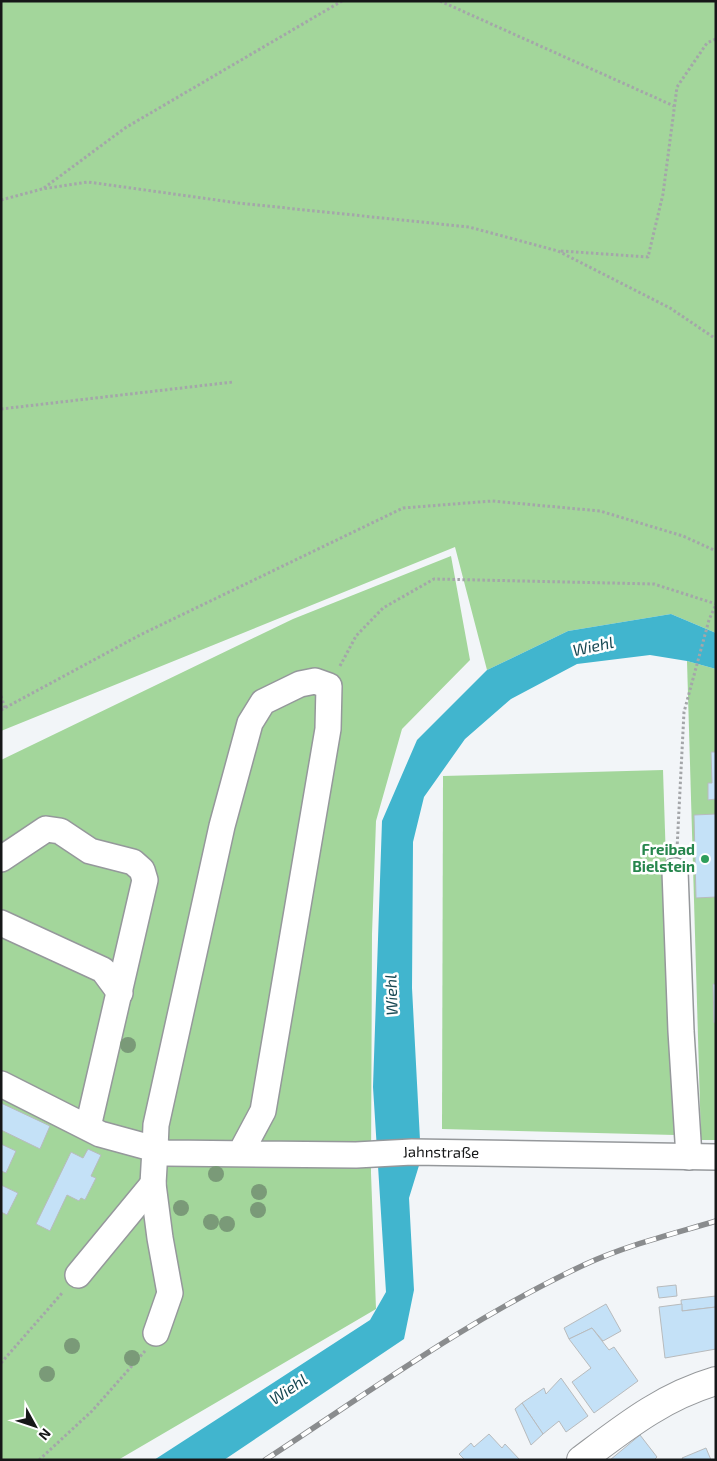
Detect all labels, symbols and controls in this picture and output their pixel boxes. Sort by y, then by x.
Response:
water label: Wiehl [571,632,615,659]
place label: Freibad Bielstein [632,840,695,875]
marker: Freibad Bielstein [699,853,711,865]
water label: Wiehl [380,974,401,1016]
street label: Jahnstraße [402,1142,479,1161]
water label: Wiehl [265,1369,310,1408]
north arrow [10,1401,60,1451]
text: N [36,1425,55,1444]

